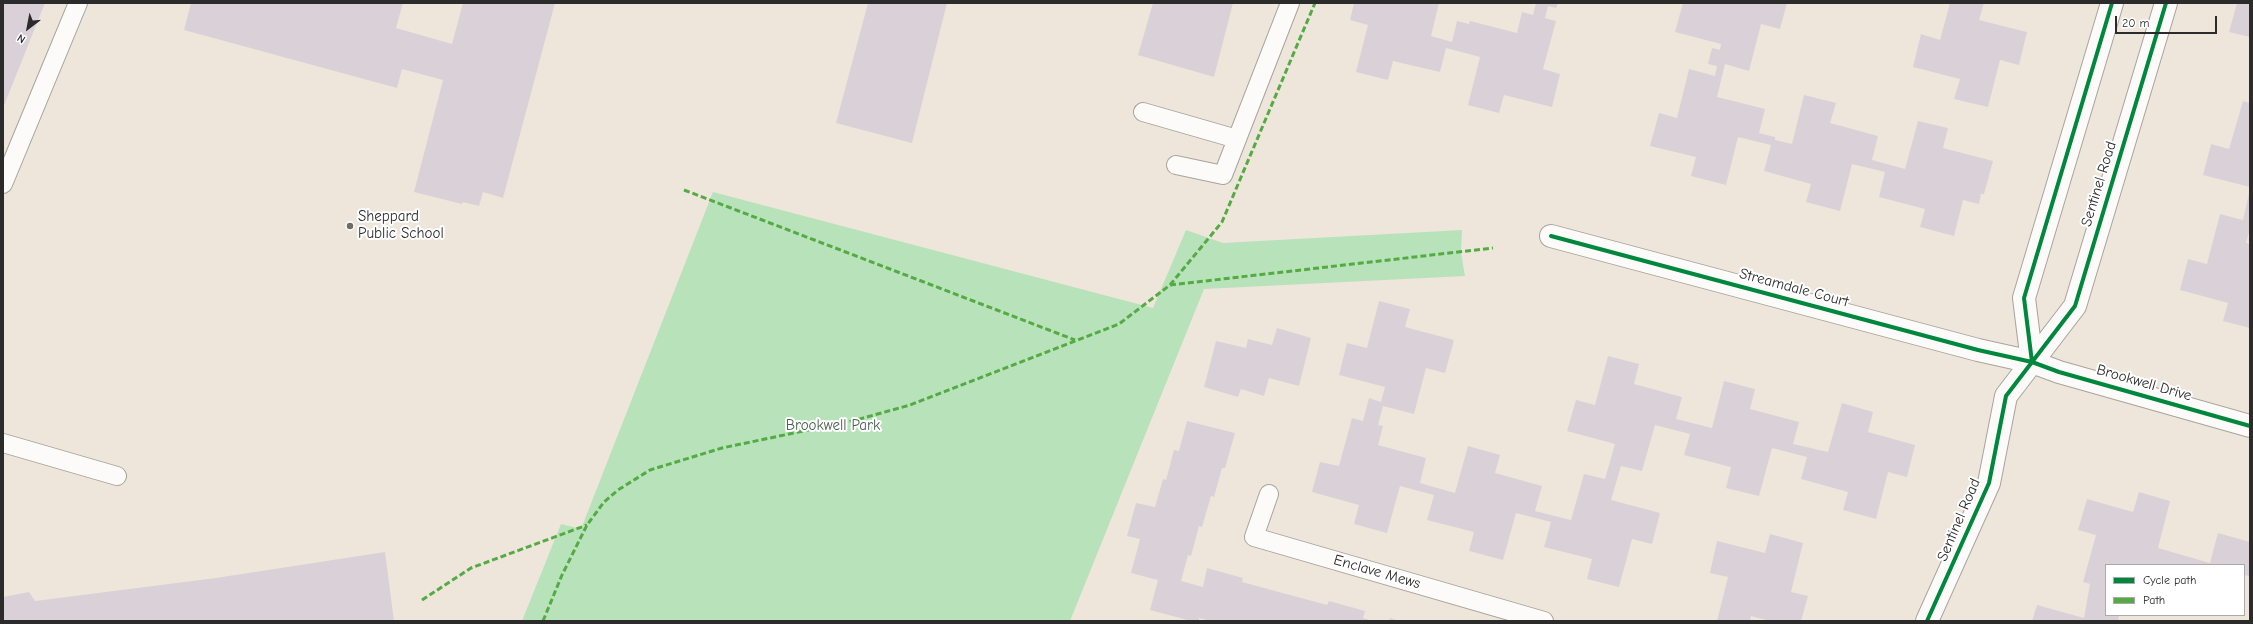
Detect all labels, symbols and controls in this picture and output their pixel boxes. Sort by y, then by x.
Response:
north arrow [8,8,48,48]
scale bar [2117,8,2219,34]
text: 20 m [2122,16,2150,30]
text: N [15,31,28,46]
street label: Sentinel Road [2077,139,2121,229]
place label: Sheppard Public School [358,208,444,243]
marker: Sheppard Public School [345,221,355,231]
street label: Streamdale Court [1737,265,1851,311]
street label: Brookwell Drive [2094,361,2194,405]
park label: Brookwell Park [786,417,880,435]
street label: Sentinel Road [1933,476,1985,564]
street label: Enclave Mews [1332,551,1422,593]
legend [2105,564,2245,616]
text: Cycle path [2143,573,2196,587]
text: Path [2143,593,2165,607]

